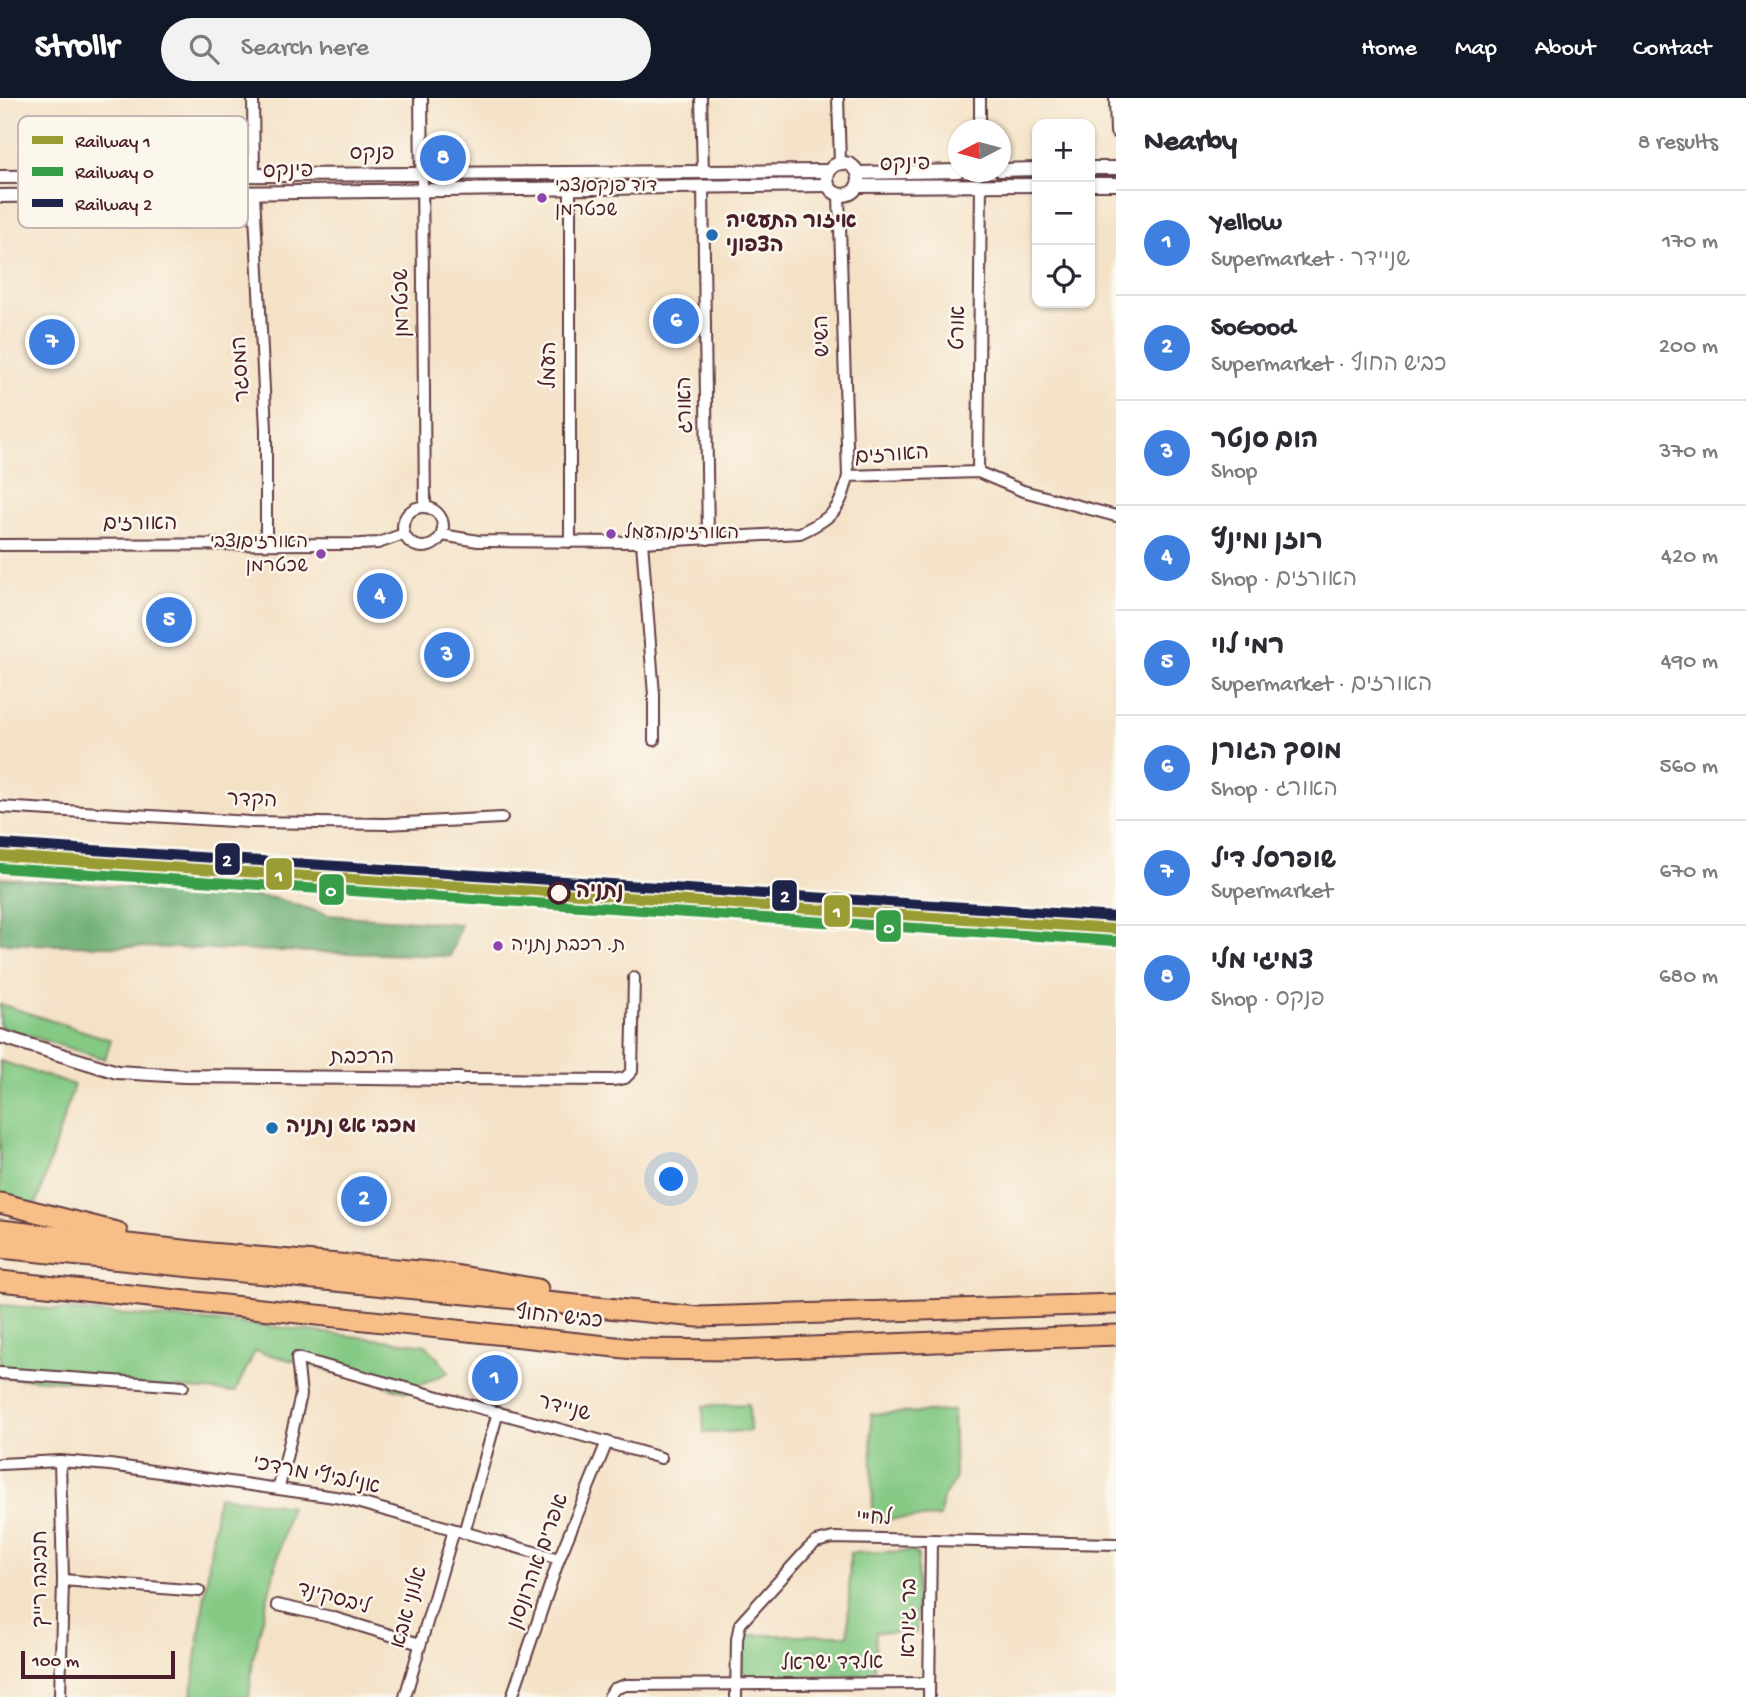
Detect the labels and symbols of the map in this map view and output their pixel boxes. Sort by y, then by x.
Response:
legend [18,116,248,228]
north arrow [948,119,1011,182]
text: Railway 1 [75,132,151,155]
pin: 8 [420,132,466,184]
street label: פנקס [350,143,394,168]
street label: פינקס [879,153,931,179]
street label: פינקס [262,160,314,186]
text: Railway 0 [75,163,154,186]
place label: דוד פנקס/צבי שכטרמן [555,176,657,223]
marker: דוד פנקס/צבי שכטרמן [535,191,549,205]
text: Railway 2 [75,195,152,218]
place label: איזור התעשיה הצפוני [726,211,857,260]
marker: איזור התעשיה הצפוני [704,227,720,243]
street label: שכטרמן [390,268,417,338]
pin: 6 [653,295,699,347]
street label: אורט [947,306,973,350]
street label: השיש [811,314,837,358]
pin: 7 [29,316,75,368]
street label: המסגר [229,335,257,403]
street label: העמל [537,341,564,389]
street label: האורג [674,376,700,434]
street label: האורזים [854,442,930,472]
street label: האורזים [103,513,177,538]
place label: האורזים/העמל [624,522,739,546]
marker: האורזים/העמל [604,527,618,541]
place label: האורזים/צבי שכטרמן [210,532,308,579]
marker: האורזים/צבי שכטרמן [314,547,328,561]
pin: 4 [357,570,403,622]
pin: 5 [146,594,192,646]
pin: 3 [424,629,470,681]
street label: הקדר [226,789,278,815]
line badge: 2 [214,842,241,876]
text: 2 [222,851,232,874]
line badge: 1 [265,857,293,891]
text: 1 [274,866,283,889]
line badge: 0 [318,873,345,906]
line badge: 2 [771,879,798,912]
text: 0 [326,881,337,904]
place label: נתניה [576,881,624,906]
marker: נתניה [548,882,570,904]
text: 2 [780,887,790,910]
line badge: 1 [823,894,851,928]
text: 1 [832,902,841,925]
line badge: 0 [875,909,902,943]
text: 0 [884,918,895,941]
place label: ת. רכבת נתניה [511,935,625,958]
marker: ת. רכבת נתניה [491,939,505,953]
street label: הרכבת [329,1047,394,1072]
place label: מכבי אש נתניה [286,1116,416,1141]
marker: מכבי אש נתניה [264,1120,280,1136]
your location [654,1162,688,1196]
pin: 2 [341,1173,387,1225]
street label: כביש החוף [514,1300,604,1336]
pin: 1 [472,1352,518,1404]
street label: שניידר [535,1391,594,1429]
street label: אנילביץ' מרדכי [250,1450,382,1502]
street label: אפרים אהרונסון [504,1491,576,1633]
street label: לח"י [856,1505,893,1533]
street label: חביבה רייך [30,1530,55,1628]
street label: אלוני אבא [385,1563,435,1652]
street label: ליבסקינד [294,1576,374,1622]
street label: בר גיורא [898,1578,924,1658]
scale bar [21,1648,175,1680]
street label: אלדד ישראל [780,1650,884,1678]

